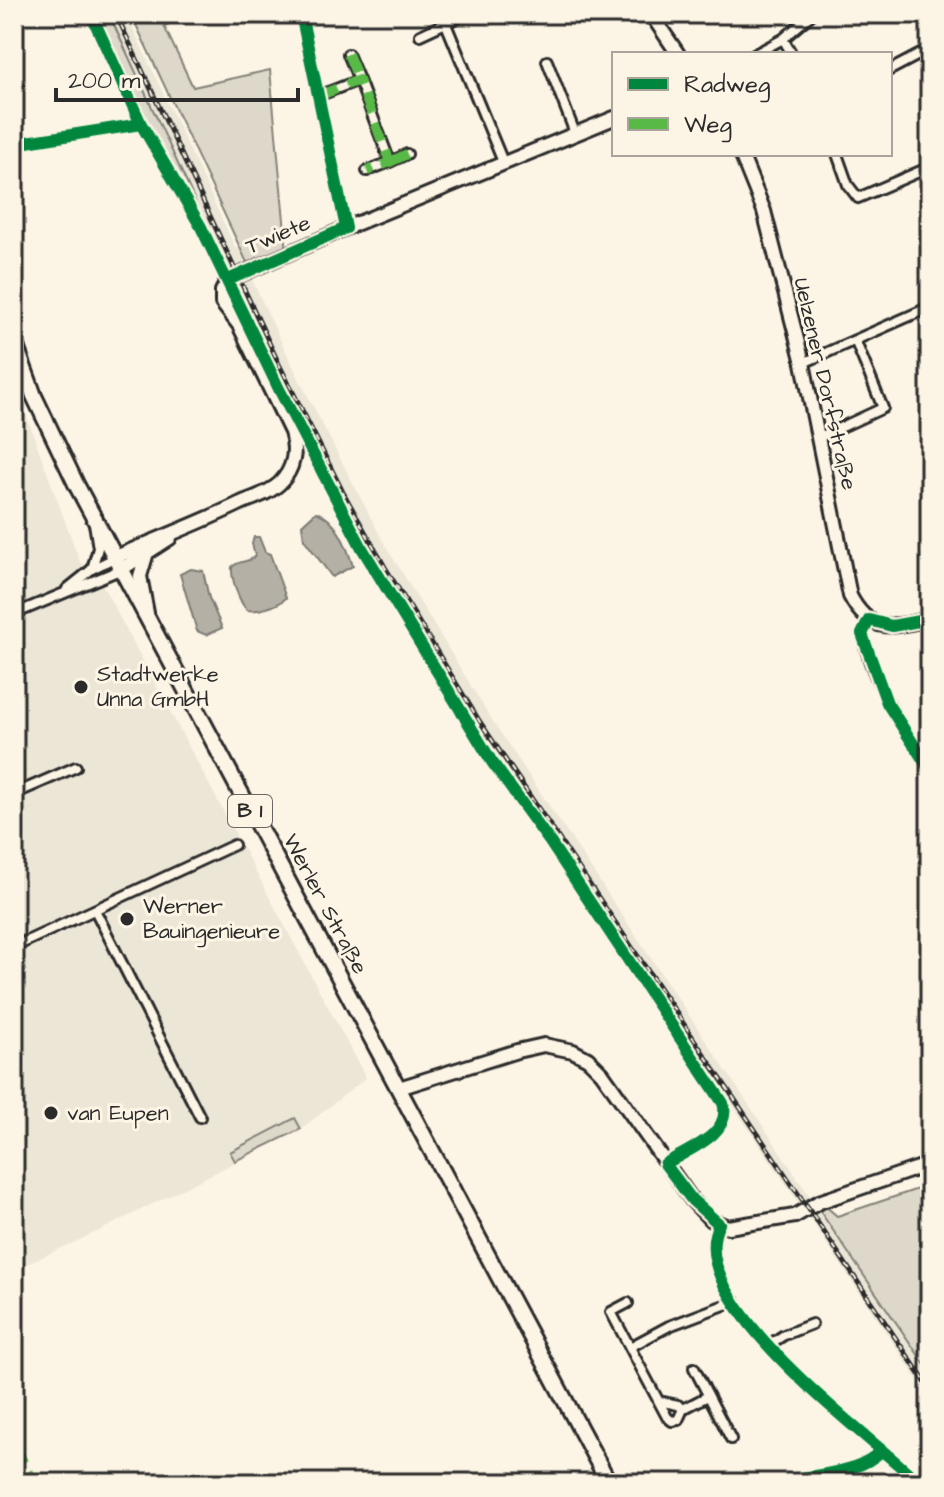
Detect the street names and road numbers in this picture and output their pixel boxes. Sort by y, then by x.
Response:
street label: Twiete [241,208,315,262]
street label: Uelzener Dorfstraße [785,275,865,493]
road number: B 1 [228,795,272,827]
street label: Werler Straße [275,828,375,980]

